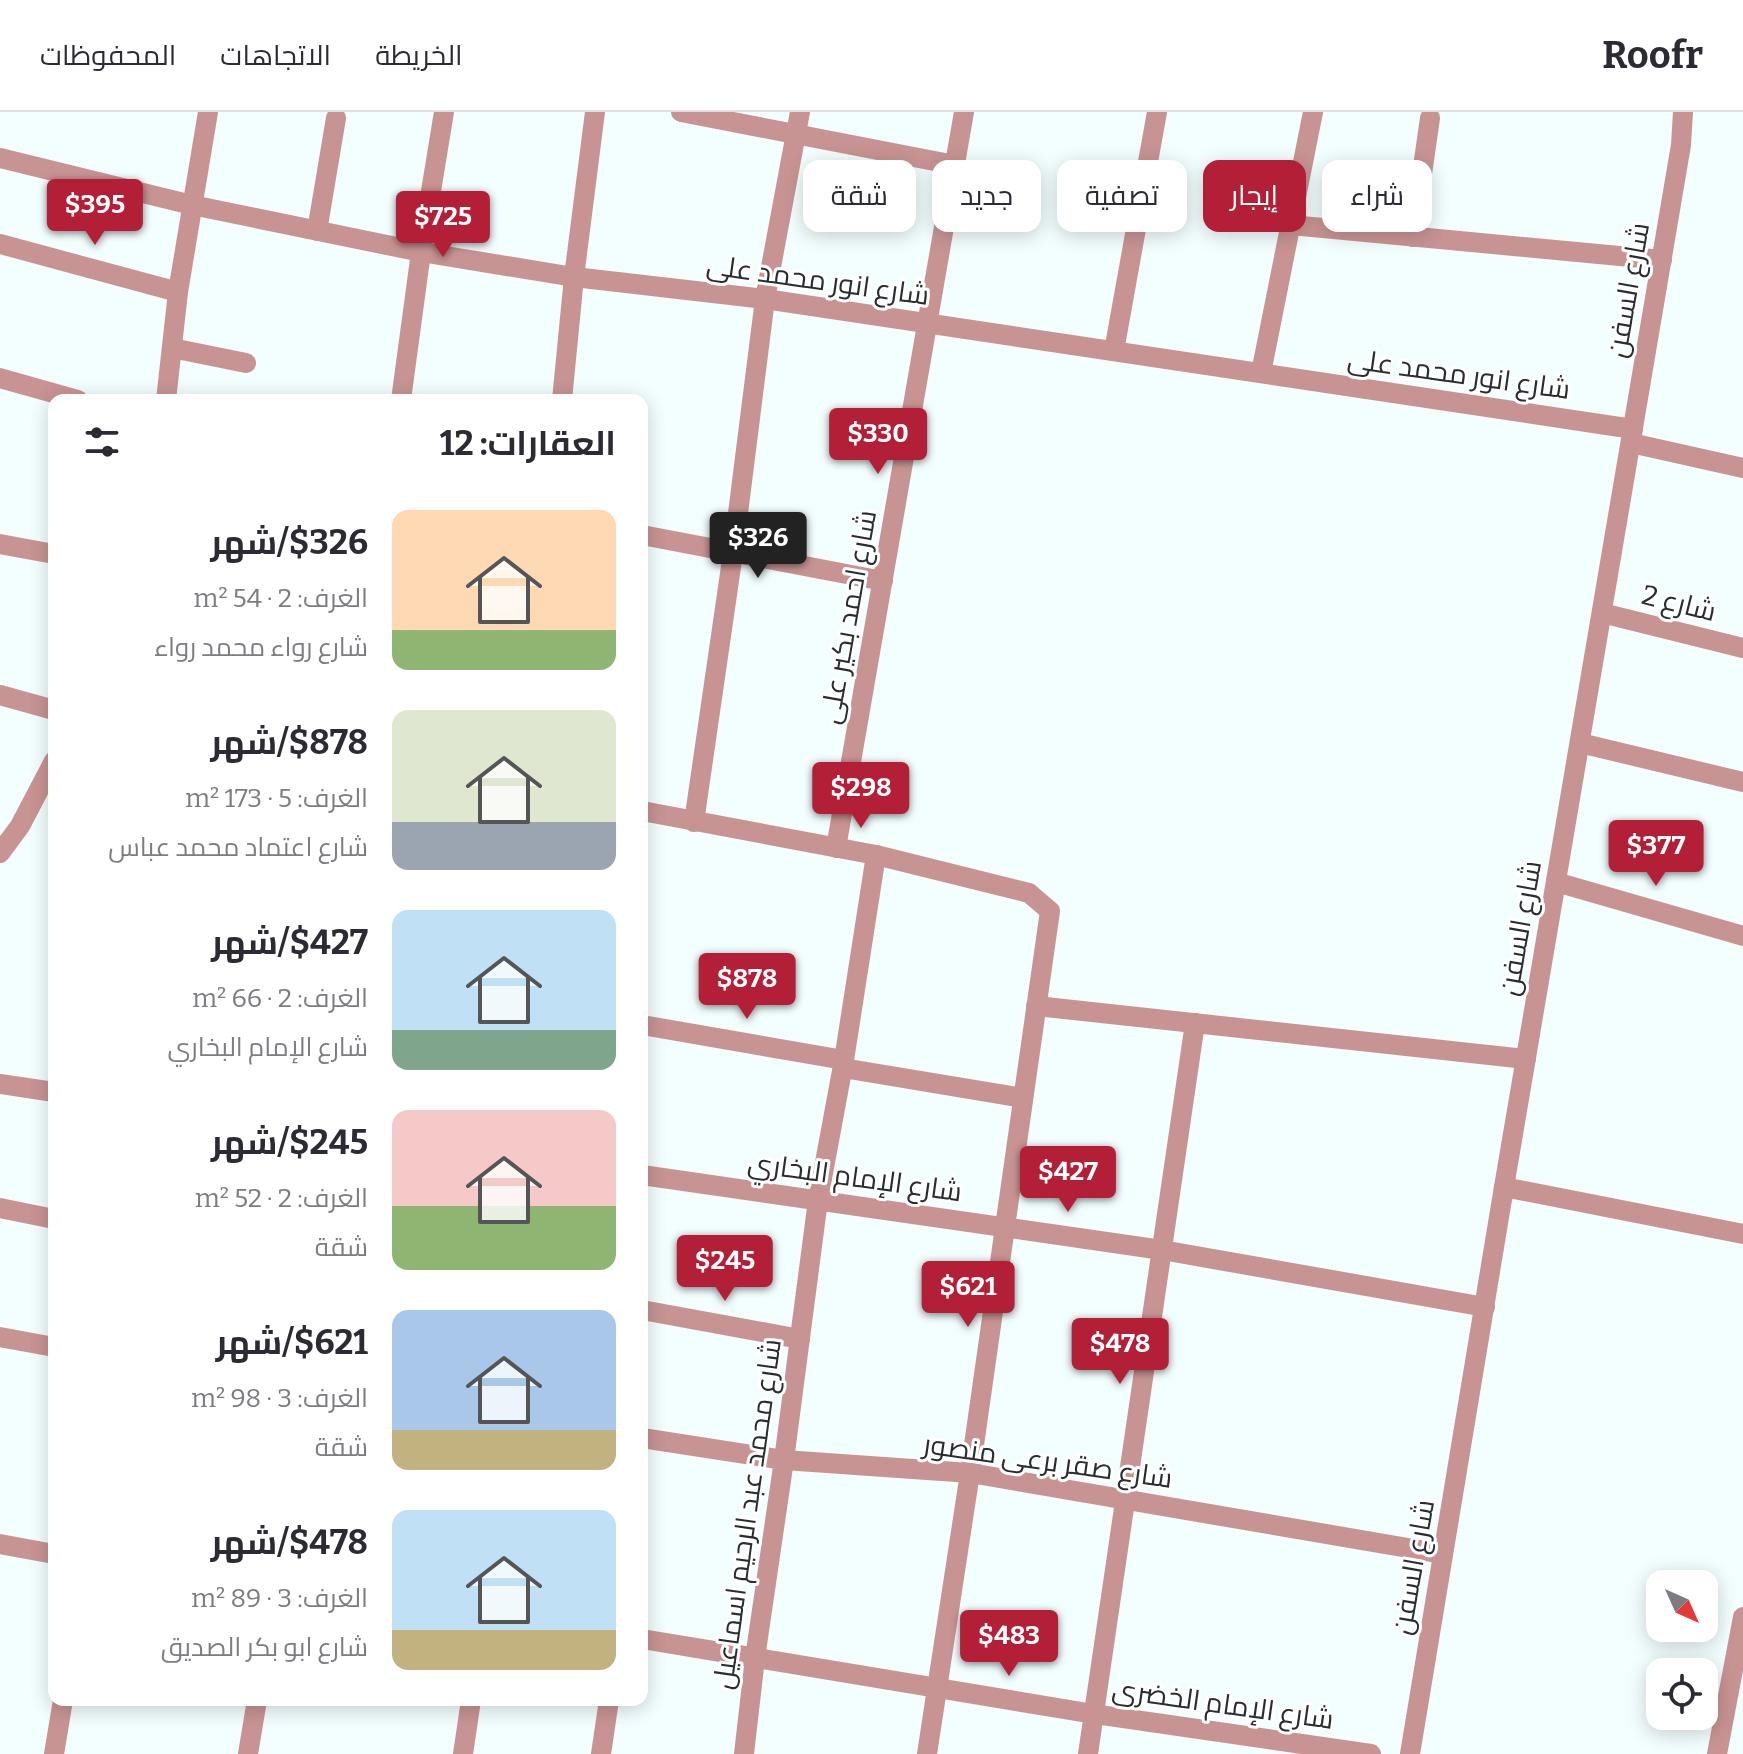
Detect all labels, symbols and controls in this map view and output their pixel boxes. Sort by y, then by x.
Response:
text: Roofr [1602,32,1703,78]
text: المحفوظات [40,39,176,72]
text: الاتجاهات [220,39,331,72]
text: الخريطة [375,39,463,72]
chip: شقة [803,160,916,232]
chip: جديد [932,160,1041,232]
chip: تصفية [1057,160,1187,232]
chip: إيجار [1203,160,1306,232]
chip: شراء [1322,160,1432,232]
pin: $395 [48,179,142,247]
text: $395 [65,189,125,220]
pin: $725 [396,191,490,259]
text: $725 [414,201,472,232]
street label: شارع السفن [1600,220,1658,360]
street label: شارع انور محمد على [704,248,931,314]
street label: شارع انور محمد على [1345,342,1572,408]
pin: $330 [831,408,925,476]
text: $330 [847,418,909,449]
icon: filters [80,420,124,464]
text: العقارات: 12 [440,423,616,464]
street label: شارع احمد بكير على [813,507,885,727]
pin: $326 [711,512,805,580]
text: $326/شهر [211,522,368,563]
text: $326 [728,522,788,553]
icon: home [456,542,552,638]
street label: شارع 2 [1638,578,1719,630]
text: الغرف: 2 · 54 m² [194,583,368,614]
text: شارع رواء محمد رواء [154,632,368,663]
text: $878/شهر [211,722,368,763]
icon: home [456,742,552,838]
pin: $298 [814,762,908,830]
text: $298 [830,772,892,803]
text: الغرف: 5 · 173 m² [185,783,368,814]
pin: $377 [1609,820,1703,888]
text: $377 [1627,830,1685,861]
text: شارع اعتماد محمد عباس [108,832,368,863]
street label: شارع السفن [1492,858,1550,998]
text: $427/شهر [211,922,368,963]
icon: home [456,942,552,1038]
pin: $878 [700,953,794,1021]
text: $878 [717,963,777,994]
text: الغرف: 2 · 66 m² [192,983,368,1014]
text: شارع الإمام البخاري [168,1032,368,1063]
text: $245/شهر [211,1122,368,1163]
icon: home [456,1142,552,1238]
street label: شارع الإمام البخاري [745,1146,964,1213]
pin: $427 [1021,1146,1115,1214]
text: $427 [1038,1156,1098,1187]
text: الغرف: 2 · 52 m² [195,1183,368,1214]
text: شقة [315,1232,368,1263]
pin: $245 [678,1235,772,1303]
text: $245 [695,1245,755,1276]
pin: $621 [921,1261,1015,1329]
text: $621 [940,1271,996,1302]
pin: $478 [1073,1318,1167,1386]
text: $621/شهر [216,1322,368,1363]
text: $478 [1090,1328,1150,1359]
street label: شارع محمد عبد الرحيم اسماعيل [706,1337,791,1692]
icon: home [456,1342,552,1438]
text: الغرف: 3 · 98 m² [191,1383,368,1414]
street label: شارع صقر برعى منصور [919,1427,1175,1497]
text: شقة [315,1432,368,1463]
street label: شارع السفن [1385,1497,1443,1637]
text: $478/شهر [211,1522,368,1563]
icon: home [456,1542,552,1638]
north arrow [1646,1570,1718,1642]
map controls [1646,1570,1718,1730]
text: الغرف: 3 · 89 m² [191,1583,368,1614]
pin: $483 [962,1610,1056,1678]
text: $483 [978,1620,1040,1651]
text: شارع ابو بكر الصديق [161,1632,368,1663]
button: locate [1646,1658,1718,1730]
street label: شارع الإمام الخضرى [1110,1672,1336,1739]

